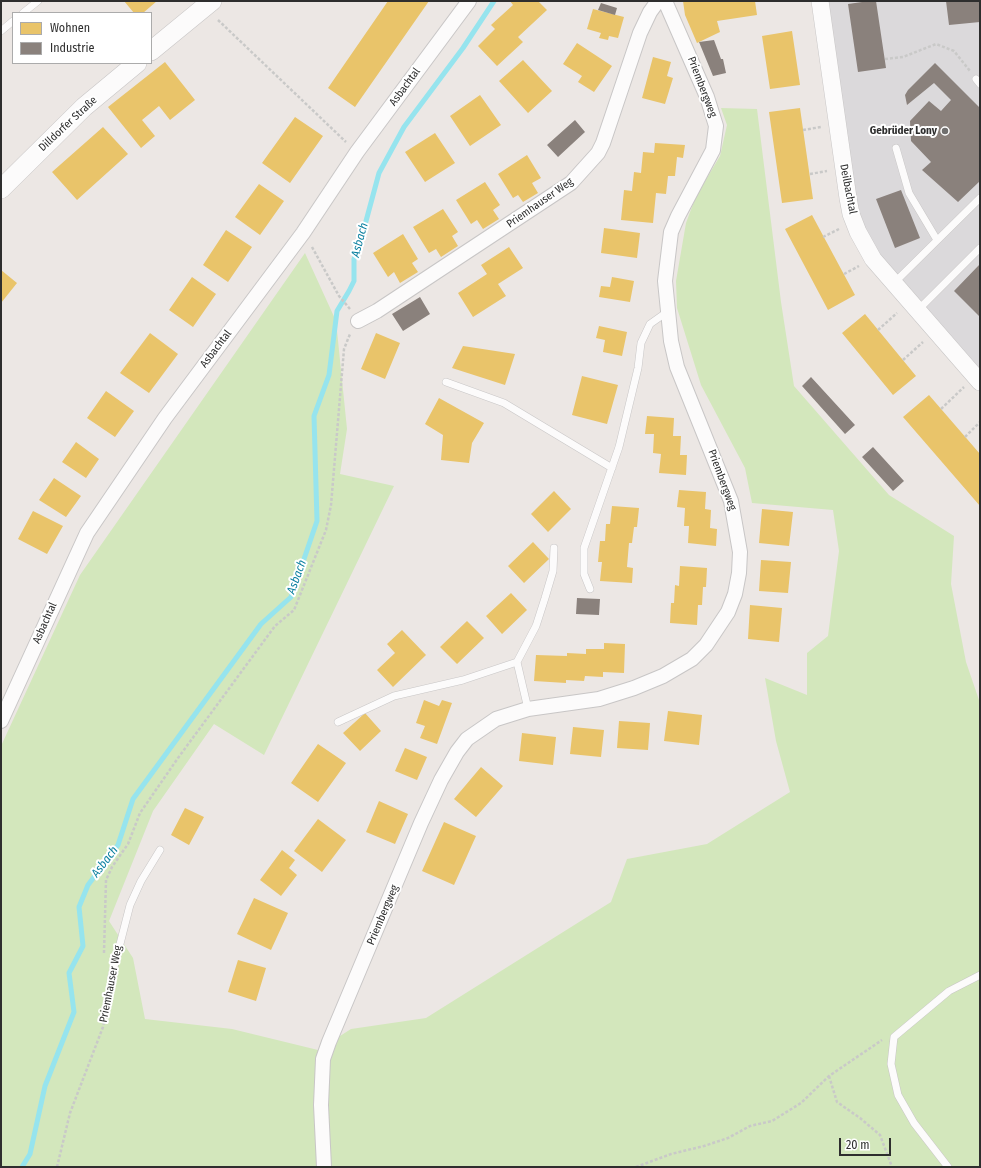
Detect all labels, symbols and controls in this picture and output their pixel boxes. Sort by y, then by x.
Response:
legend [12,12,152,64]
text: Wohnen [50,21,90,35]
text: Industrie [50,41,94,55]
street label: Priembergweg [684,55,720,119]
street label: Asbachtal [387,65,423,109]
street label: Dilldorfer Straße [36,94,100,154]
place label: Gebrüder Lony [870,124,937,138]
marker: Gebrüder Lony [940,126,950,136]
street label: Deilbachtal [837,163,859,215]
street label: Priemhauser Weg [504,175,576,231]
water label: Asbach [348,221,372,259]
street label: Asbachtal [198,328,234,370]
street label: Priembergweg [705,448,739,512]
water label: Asbach [284,558,310,596]
street label: Asbachtal [30,600,60,646]
water label: Asbach [89,844,121,880]
street label: Priembergweg [364,883,402,947]
street label: Priemhauser Weg [97,944,125,1024]
scale bar [841,1130,893,1156]
text: 20 m [846,1138,870,1152]

